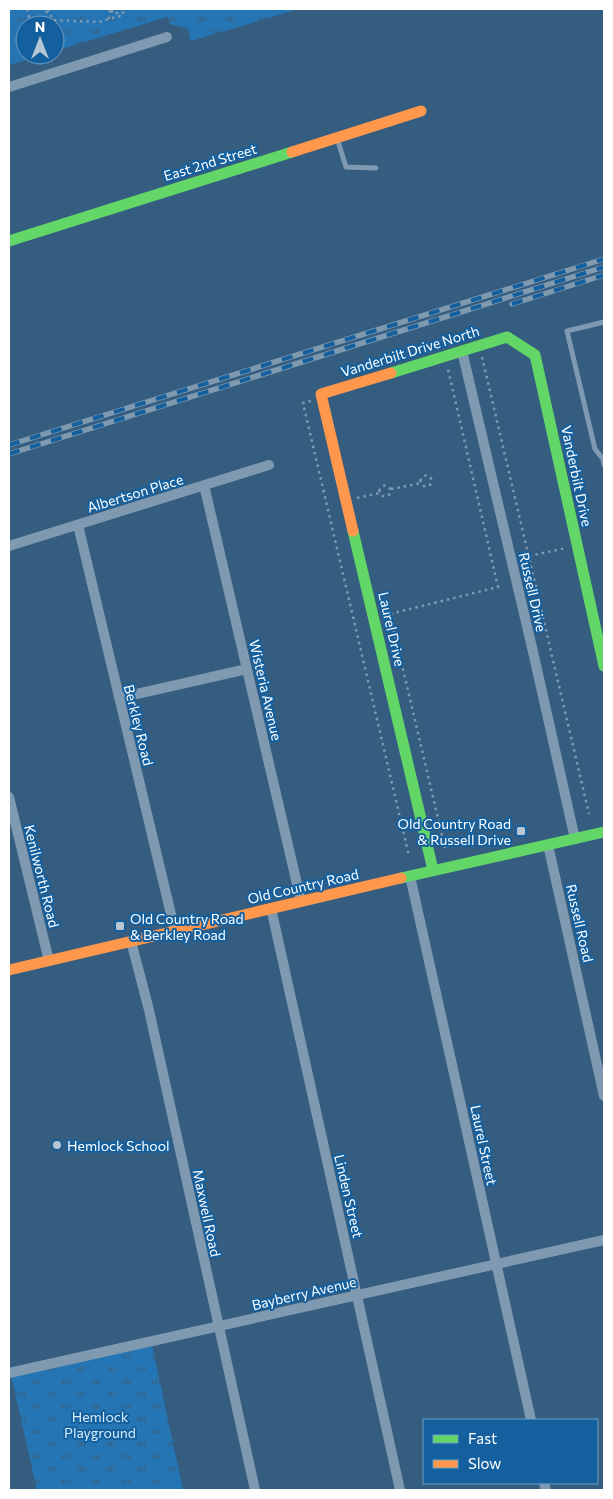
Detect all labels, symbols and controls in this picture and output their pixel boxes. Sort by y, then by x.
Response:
north arrow [15,15,65,65]
text: N [35,18,45,35]
street label: East 2nd Street [161,140,259,184]
street label: Vanderbilt Drive North [339,322,481,380]
street label: Vanderbilt Drive [558,424,596,528]
street label: Albertson Place [85,470,185,516]
street label: Russell Drive [516,551,550,633]
street label: Laurel Drive [375,590,409,668]
street label: Wisteria Avenue [246,638,286,742]
street label: Berkley Road [121,683,157,767]
place label: Old Country Road & Russell Drive [397,815,511,848]
street label: Kenilworth Road [21,823,63,929]
marker: Old Country Road & Russell Drive [515,825,527,837]
street label: Old Country Road [246,865,360,907]
street label: Russell Road [563,882,597,964]
place label: Old Country Road & Berkley Road [130,910,244,943]
marker: Old Country Road & Berkley Road [114,920,126,932]
street label: Laurel Street [467,1103,501,1187]
place label: Hemlock School [67,1137,170,1154]
marker: Hemlock School [51,1139,63,1151]
street label: Linden Street [331,1152,367,1240]
street label: Maxwell Road [189,1168,225,1258]
street label: Bayberry Avenue [250,1273,358,1313]
park label: Hemlock Playground [64,1408,136,1441]
legend [423,1419,598,1484]
text: Fast [468,1429,497,1447]
text: Slow [468,1454,501,1472]

